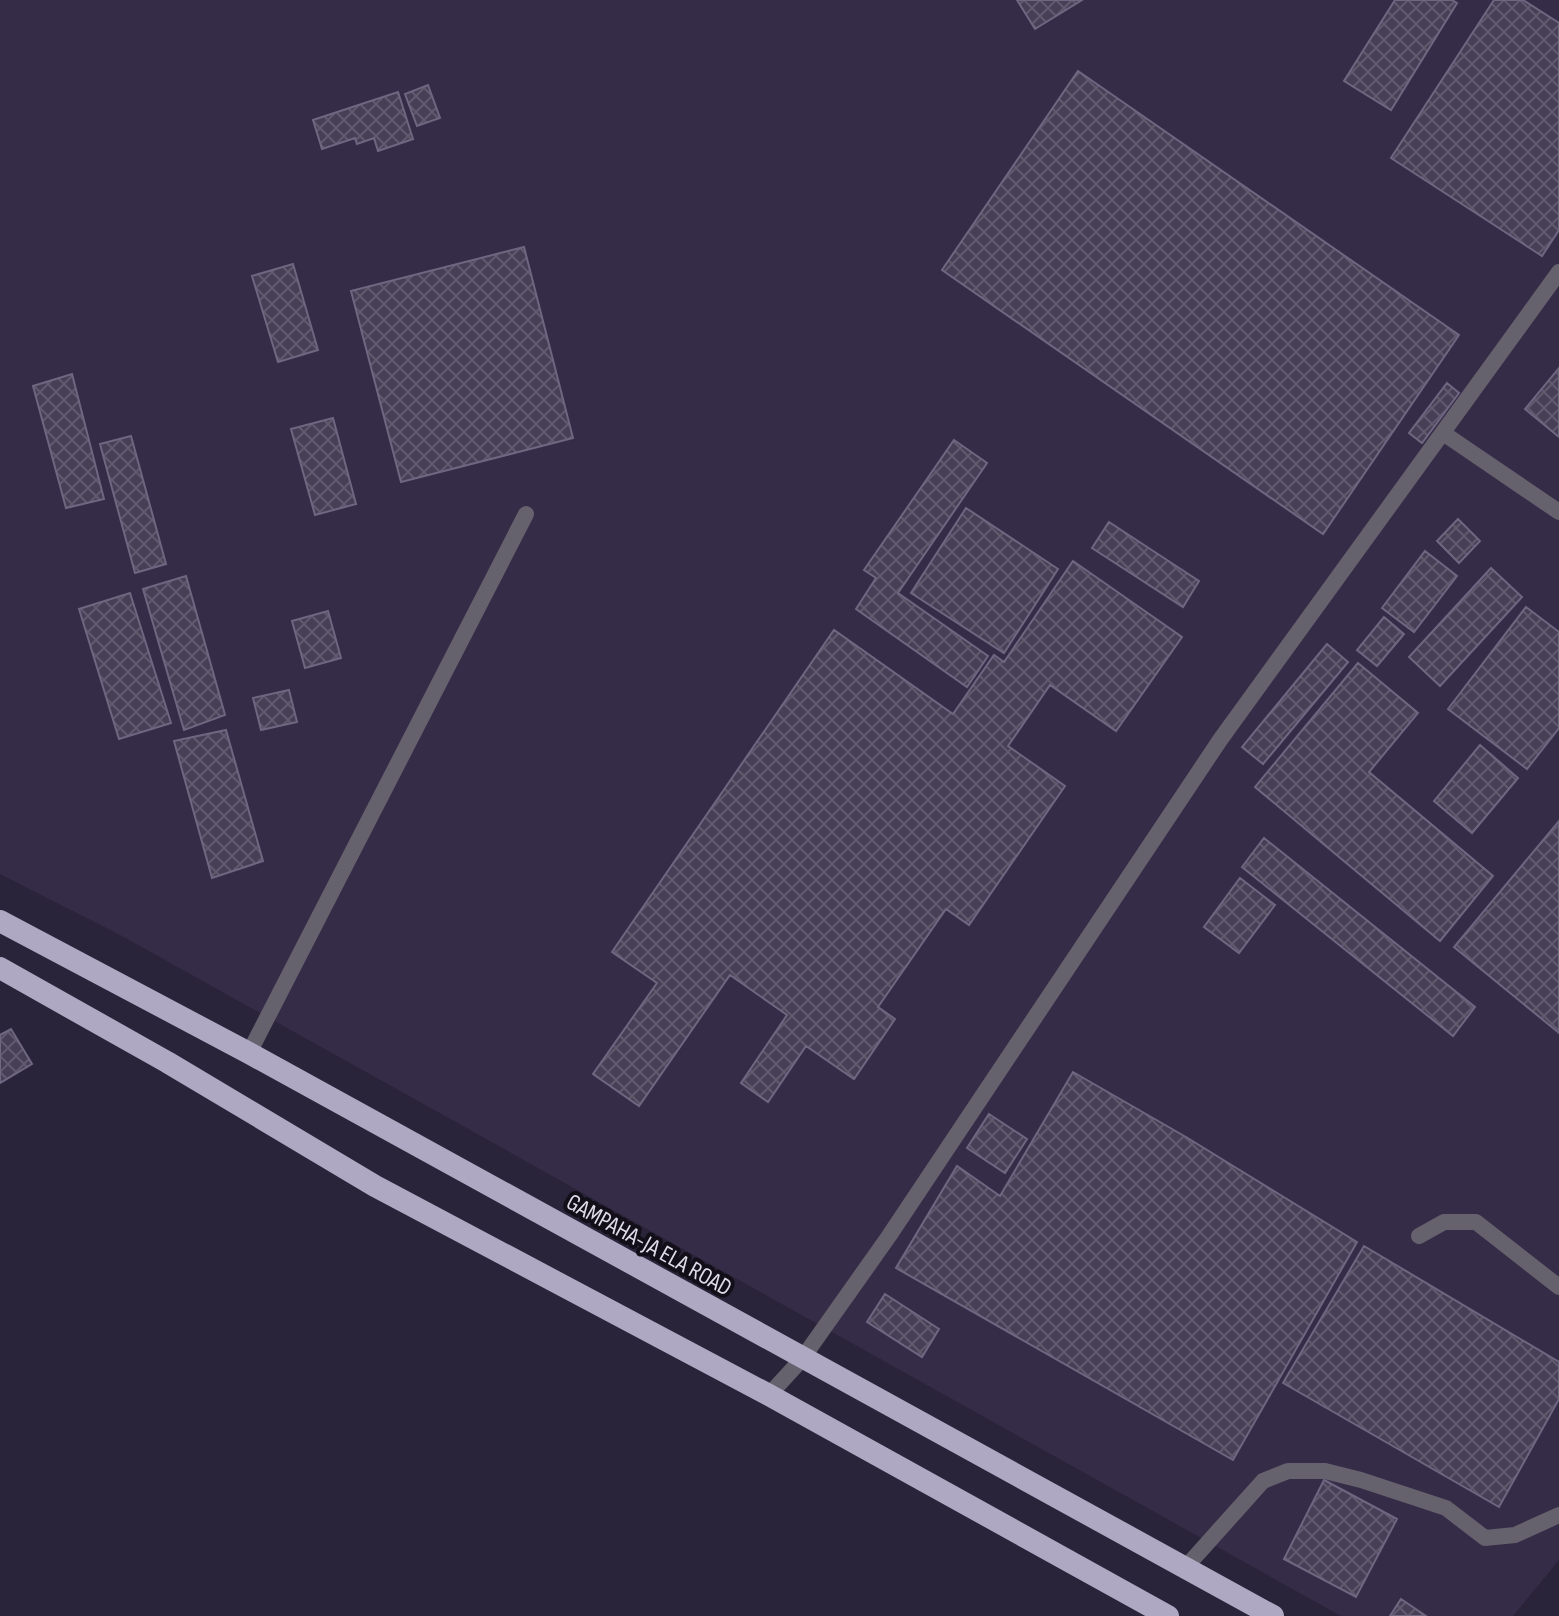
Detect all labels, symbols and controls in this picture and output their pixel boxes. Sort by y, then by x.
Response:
street label: GAMPAHA-JA ELA ROAD [561,1188,737,1302]

